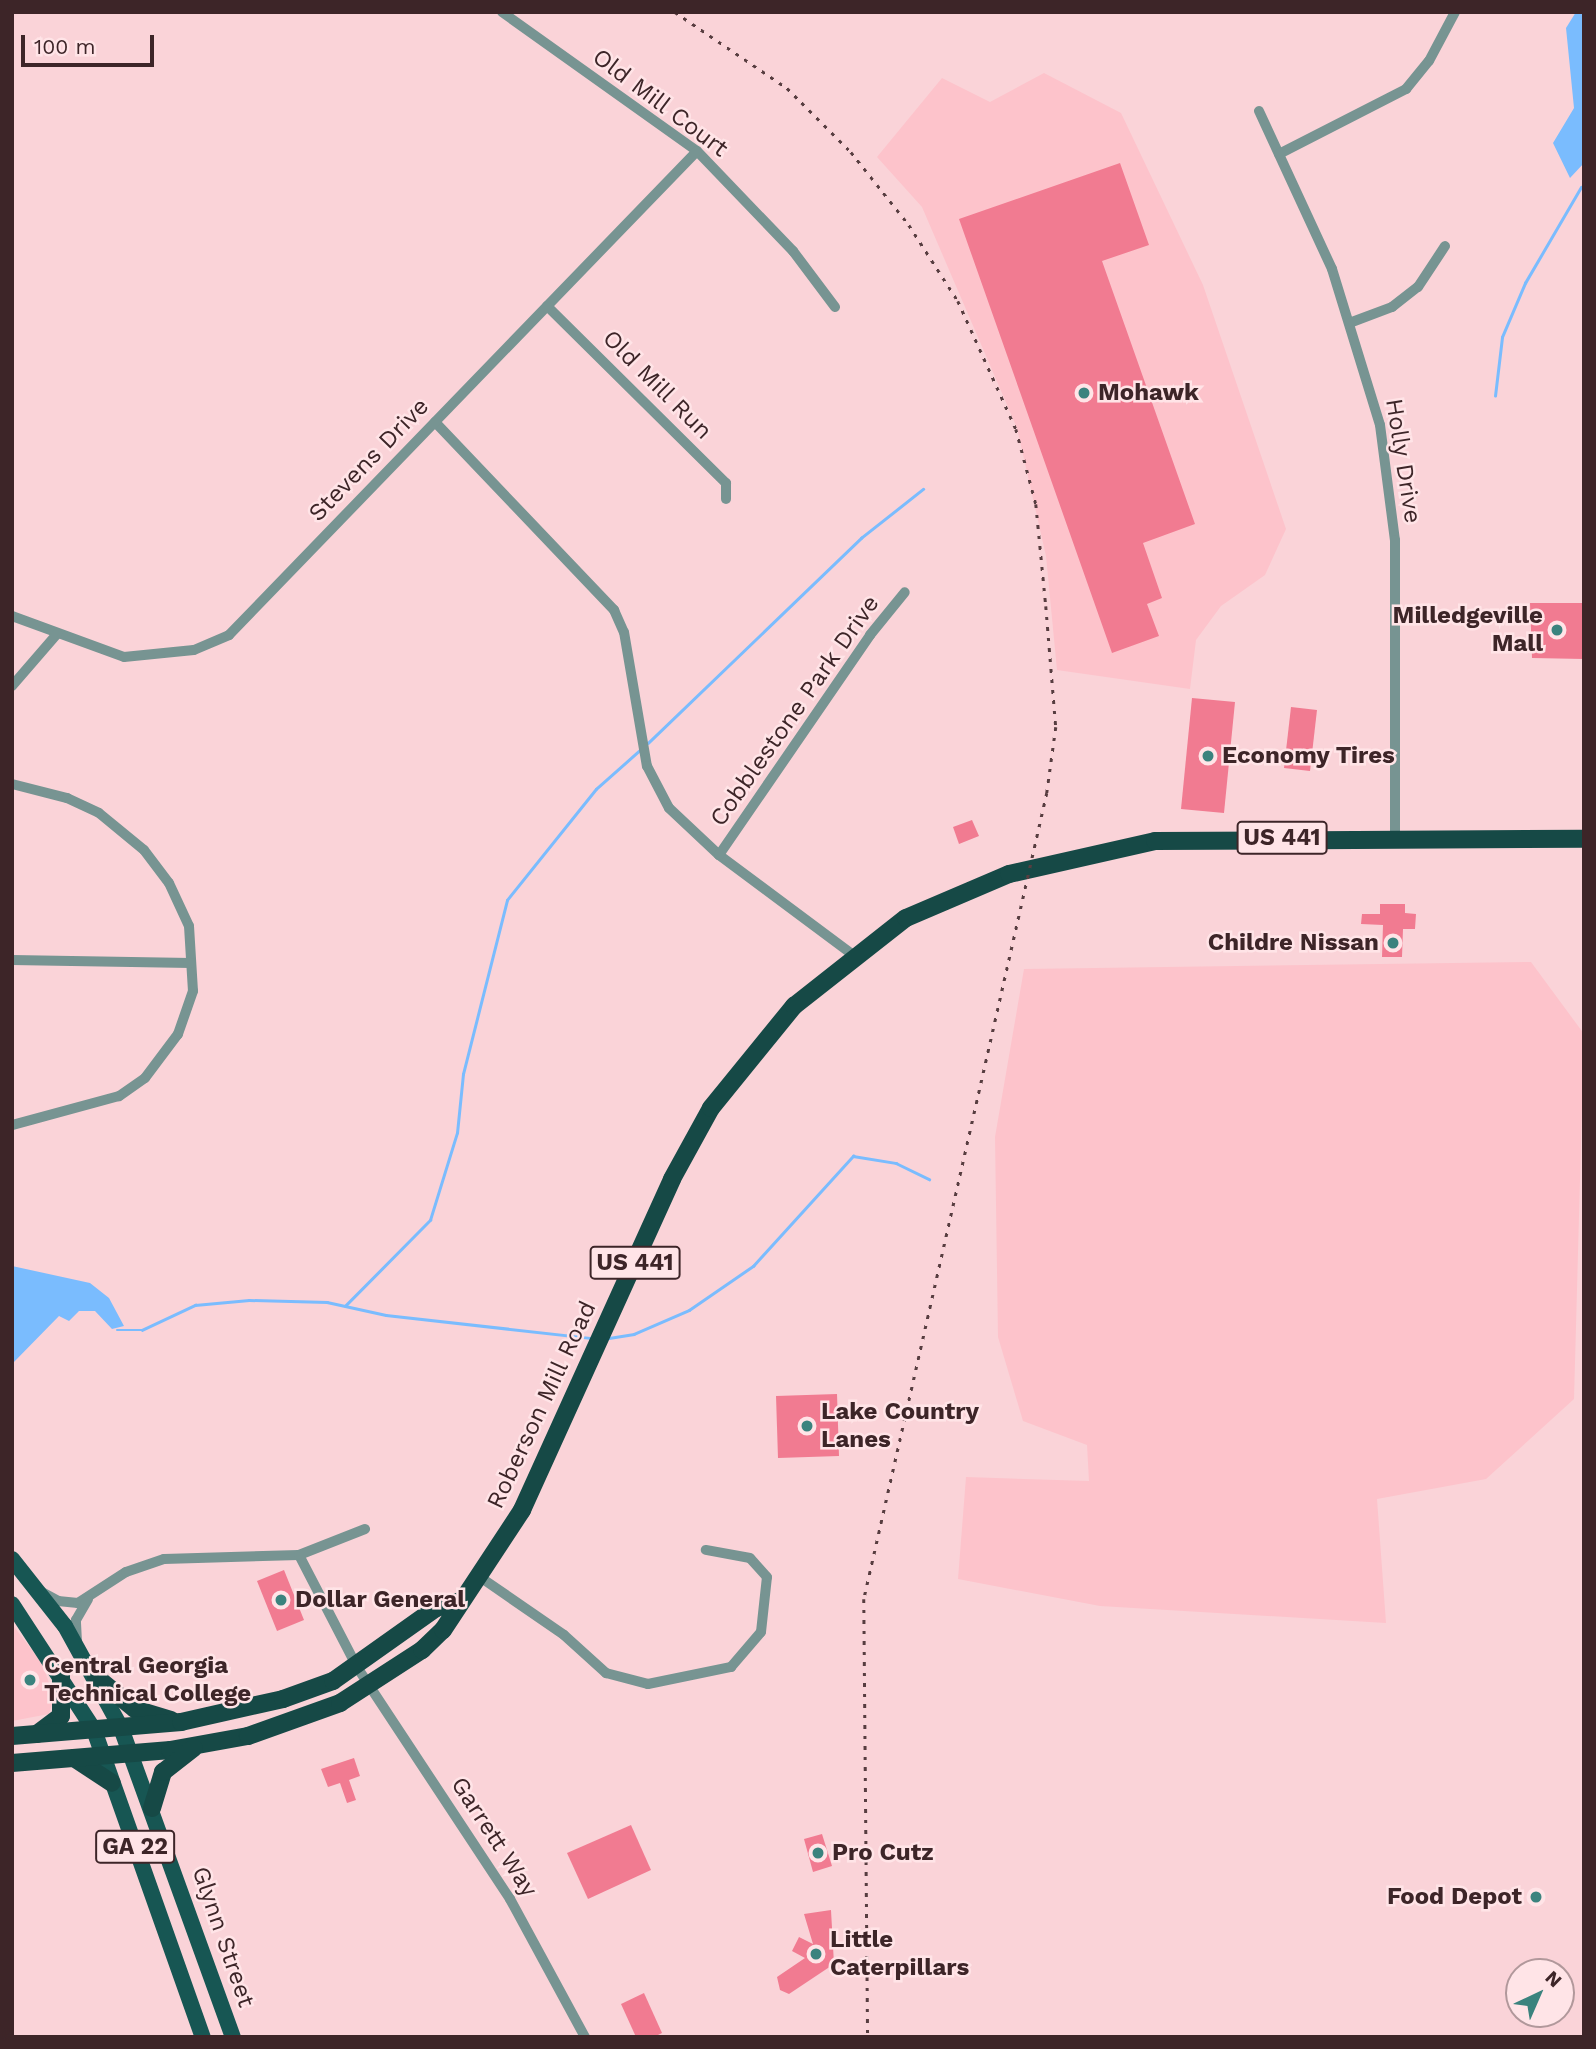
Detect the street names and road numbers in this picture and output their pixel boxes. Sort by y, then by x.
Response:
street label: Old Mill Court [586,42,734,164]
street label: Old Mill Run [596,324,718,446]
street label: Stevens Drive [303,392,435,528]
street label: Holly Drive [1379,396,1427,526]
street label: Cobblestone Park Drive [704,590,886,832]
road number: US 441 [1236,818,1328,858]
road number: US 441 [590,1244,680,1282]
street label: Roberson Mill Road [481,1296,603,1514]
street label: Garrett Way [444,1771,544,1903]
road number: GA 22 [95,1828,175,1866]
street label: Glynn Street [186,1863,260,2011]

